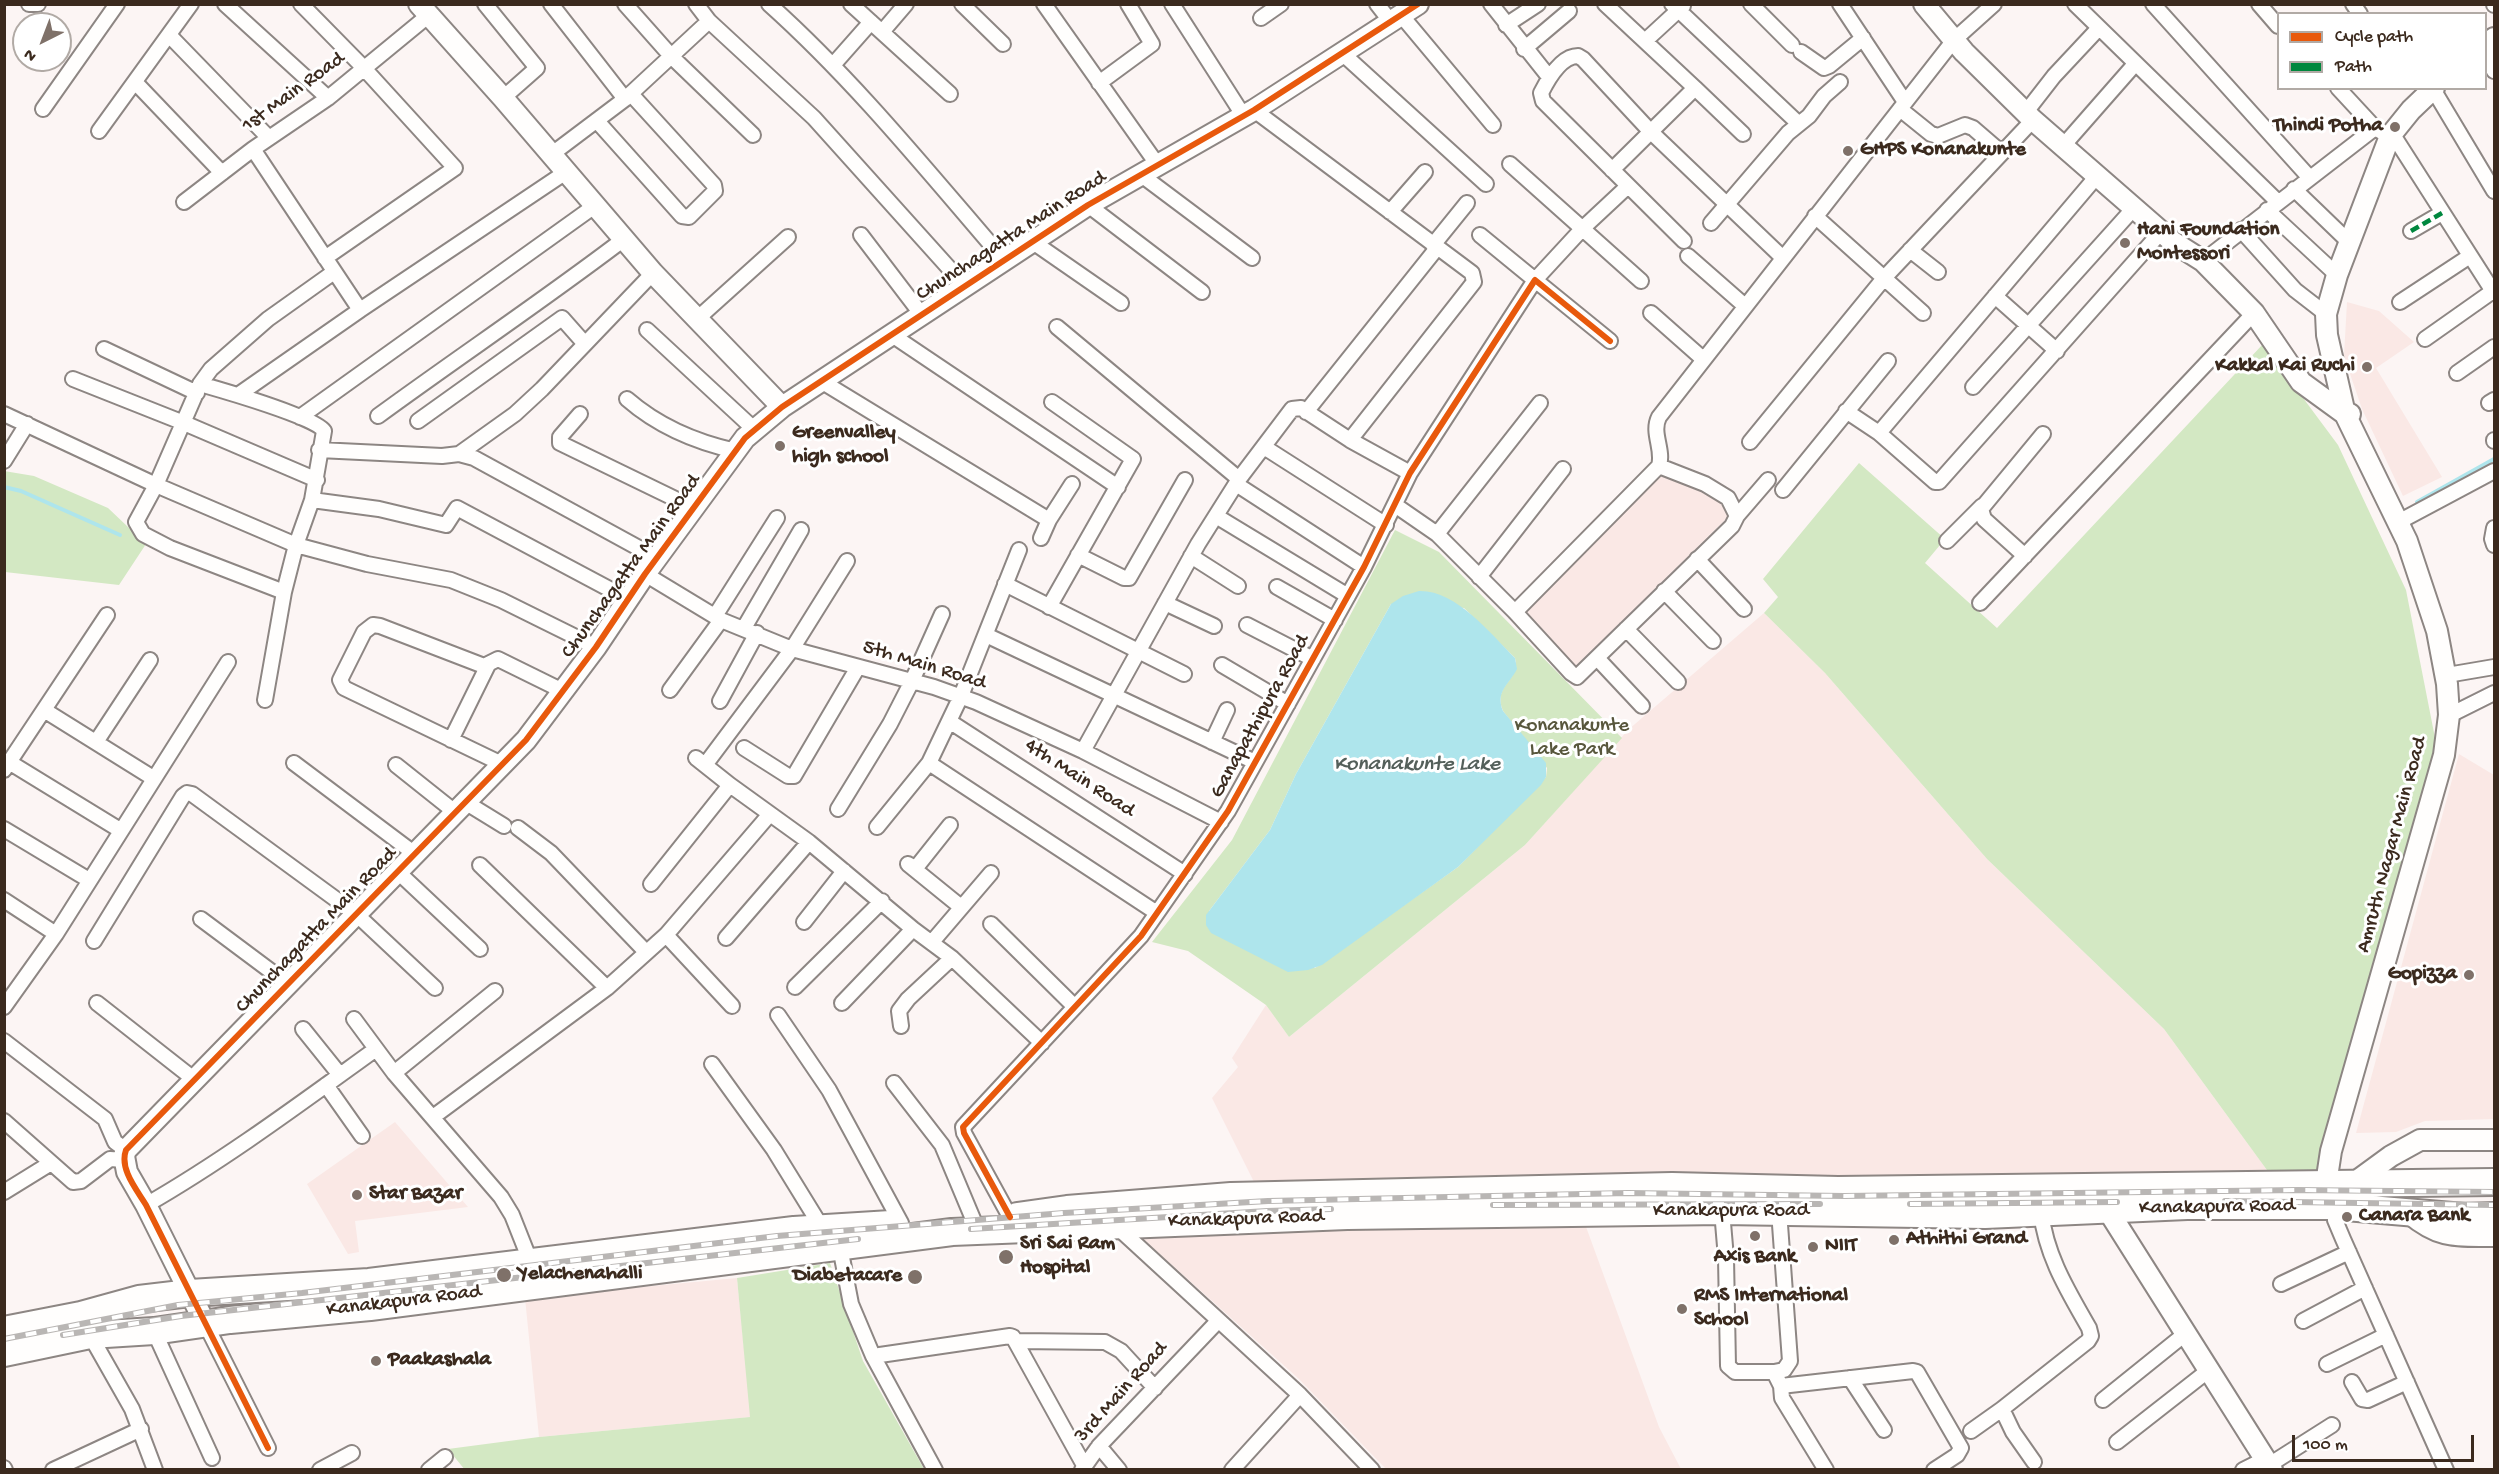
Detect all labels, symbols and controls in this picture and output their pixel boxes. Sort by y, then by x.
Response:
north arrow [12,12,72,72]
legend [2277,12,2487,90]
text: Cycle path [2335,27,2413,48]
text: N [21,44,41,65]
street label: 1st Main Road [238,47,350,139]
text: Path [2335,57,2372,78]
place label: Thindi Potha [2273,114,2383,140]
marker: Thindi Potha [2388,120,2402,134]
place label: GHPS Konanakunte [1860,138,2026,164]
marker: GHPS Konanakunte [1841,144,1855,158]
street label: Chunchagatta Main Road [912,166,1112,308]
place label: Hani Foundation Montessori [2137,218,2280,268]
marker: Hani Foundation Montessori [2118,236,2132,250]
place label: Kakkal Kai Ruchi [2215,354,2355,380]
marker: Kakkal Kai Ruchi [2360,360,2374,374]
place label: Greenvalley high school [792,421,896,471]
marker: Greenvalley high school [773,439,787,453]
street label: Chunchagatta Main Road [557,470,707,664]
street label: Ganapathipura Road [1206,631,1316,803]
street label: 5th Main Road [859,635,989,697]
park label: Konanakunte Lake Park [1515,714,1629,764]
street label: 4th Main Road [1019,734,1139,824]
street label: Amruth Nagar Main Road [2352,734,2434,956]
water label: Konanakunte Lake [1334,753,1500,779]
street label: Chunchagatta Main Road [231,843,403,1019]
place label: Gopizza [2388,962,2457,988]
marker: Gopizza [2462,968,2476,982]
place label: Star Bazar [369,1182,462,1208]
marker: Star Bazar [350,1188,364,1202]
street label: Kanakapura Road [2139,1194,2295,1222]
street label: Kanakapura Road [1653,1199,1809,1225]
place label: Canara Bank [2359,1204,2469,1230]
street label: Kanakapura Road [1168,1205,1324,1235]
marker: Canara Bank [2340,1210,2354,1224]
place label: Athithi Grand [1906,1227,2027,1253]
marker: Axis Bank [1748,1229,1762,1243]
place label: Sri Sai Ram Hospital [1020,1232,1115,1282]
marker: Athithi Grand [1887,1233,1901,1247]
place label: NIIT [1825,1234,1857,1260]
marker: NIIT [1806,1240,1820,1254]
place label: Axis Bank [1714,1245,1796,1271]
marker: Sri Sai Ram Hospital [997,1248,1015,1266]
place label: Yelachenahalli [518,1262,642,1288]
place label: Diabetacare [793,1264,902,1290]
marker: Yelachenahalli [495,1266,513,1284]
marker: Diabetacare [906,1268,924,1286]
street label: Kanakapura Road [325,1280,483,1324]
place label: RMS International School [1694,1284,1848,1334]
marker: RMS International School [1675,1302,1689,1316]
street label: 3rd Main Road [1070,1337,1174,1449]
place label: Paakashala [388,1348,491,1374]
marker: Paakashala [369,1354,383,1368]
scale bar [2295,1423,2476,1461]
text: 100 m [2303,1435,2348,1456]

